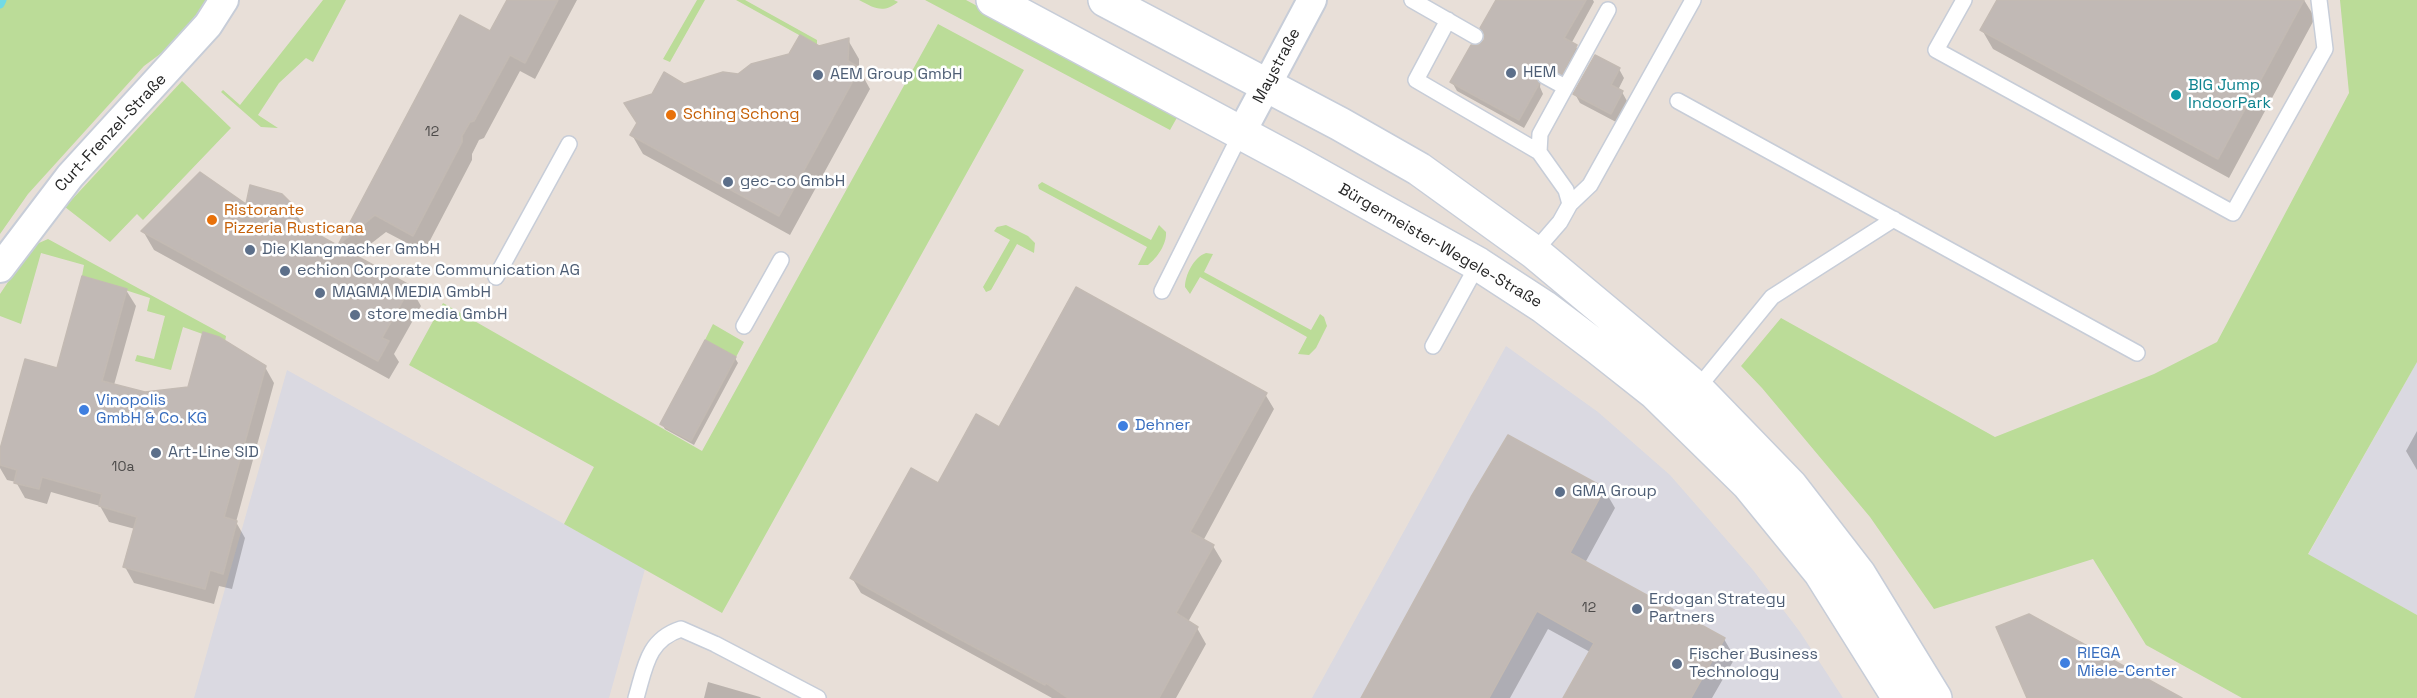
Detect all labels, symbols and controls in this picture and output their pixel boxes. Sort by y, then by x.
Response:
street label: Maystraße [1249,25,1305,107]
place label: HEM [1523,63,1556,83]
place label: AEM Group GmbH [830,65,963,85]
marker: HEM [1504,66,1518,80]
marker: AEM Group GmbH [811,68,825,82]
street label: Curt-Frenzel-Straße [51,70,171,196]
place label: BIG Jump IndoorPark [2188,76,2271,114]
marker: BIG Jump IndoorPark [2169,88,2183,102]
place label: Sching Schong [683,105,799,125]
marker: Sching Schong [664,108,678,122]
house number: 12 [425,124,439,140]
place label: gec-co GmbH [740,172,845,192]
marker: gec-co GmbH [721,175,735,189]
street label: Bürgermeister-Wegele-Straße [1335,180,1545,312]
place label: Ristorante Pizzeria Rusticana [224,201,364,239]
marker: Ristorante Pizzeria Rusticana [205,213,219,227]
place label: Die Klangmacher GmbH [262,240,440,260]
marker: Die Klangmacher GmbH [243,243,257,257]
place label: echion Corporate Communication AG [297,261,580,281]
marker: echion Corporate Communication AG [278,264,292,278]
place label: MAGMA MEDIA GmbH [332,283,491,303]
marker: MAGMA MEDIA GmbH [313,286,327,300]
place label: store media GmbH [367,305,507,325]
marker: store media GmbH [348,308,362,322]
place label: Vinopolis GmbH & Co. KG [96,391,207,429]
marker: Vinopolis GmbH & Co. KG [77,403,91,417]
place label: Dehner [1135,416,1190,436]
marker: Dehner [1116,419,1130,433]
place label: Art-Line SID [168,443,259,463]
marker: Art-Line SID [149,446,163,460]
house number: 10a [112,459,134,475]
place label: GMA Group [1572,482,1657,502]
marker: GMA Group [1553,485,1567,499]
place label: Erdogan Strategy Partners [1649,590,1786,628]
house number: 12 [1582,600,1596,616]
marker: Erdogan Strategy Partners [1630,602,1644,616]
place label: RIEGA Miele-Center [2077,644,2177,682]
place label: Fischer Business Technology [1689,645,1818,683]
marker: RIEGA Miele-Center [2058,656,2072,670]
marker: Fischer Business Technology [1670,657,1684,671]

